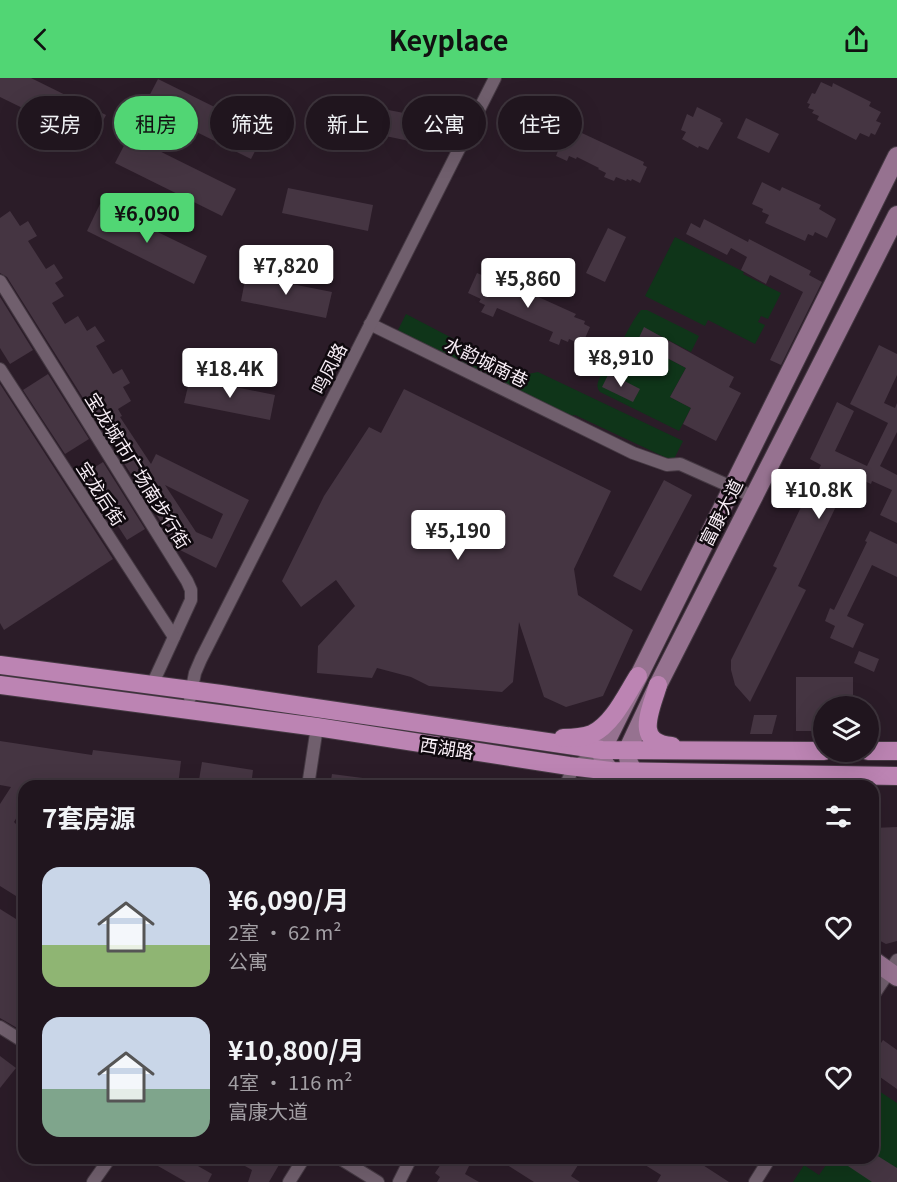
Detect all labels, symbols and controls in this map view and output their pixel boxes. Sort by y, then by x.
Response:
text: Keyplace [389,20,508,59]
icon: back [24,23,57,56]
icon: share [840,23,873,56]
chip: 买房 [18,96,102,150]
chip: 租房 [114,96,198,150]
chip: 筛选 [210,96,294,150]
chip: 新上 [306,96,390,150]
chip: 公寓 [402,96,486,150]
chip: 住宅 [498,96,582,150]
pin: ¥6,090 [98,193,196,244]
text: ¥6,090 [114,198,180,227]
pin: ¥7,820 [237,245,335,296]
text: ¥7,820 [253,250,319,279]
pin: ¥5,860 [479,258,577,309]
text: ¥5,860 [495,263,561,292]
street label: 水韵城南巷 [441,330,533,392]
pin: ¥8,910 [572,337,670,388]
street label: 鸣凤路 [304,338,352,398]
text: ¥8,910 [588,342,654,371]
pin: ¥18.4K [181,348,279,399]
text: ¥18.4K [196,353,264,382]
street label: 宝龙城市广场南步行街 [80,387,198,553]
street label: 宝龙后街 [71,456,133,530]
pin: ¥10.8K [770,469,868,520]
street label: 富康大道 [692,474,748,550]
text: ¥10.8K [785,474,853,503]
pin: ¥5,190 [409,510,507,561]
text: ¥5,190 [425,515,491,544]
map controls [813,696,879,762]
button: layers [813,696,879,762]
street label: 西湖路 [418,730,476,764]
text: 7套房源 [42,798,135,835]
icon: filters [822,800,855,833]
text: ¥6,090/月 [228,880,349,917]
icon: home [90,891,162,963]
icon: heart [822,911,855,944]
text: 2室 · 62 m² [228,917,341,946]
text: 公寓 [228,946,268,975]
text: ¥10,800/月 [228,1030,365,1067]
icon: home [90,1041,162,1113]
icon: heart [822,1061,855,1094]
text: 4室 · 116 m² [228,1067,353,1096]
text: 富康大道 [228,1096,308,1125]

